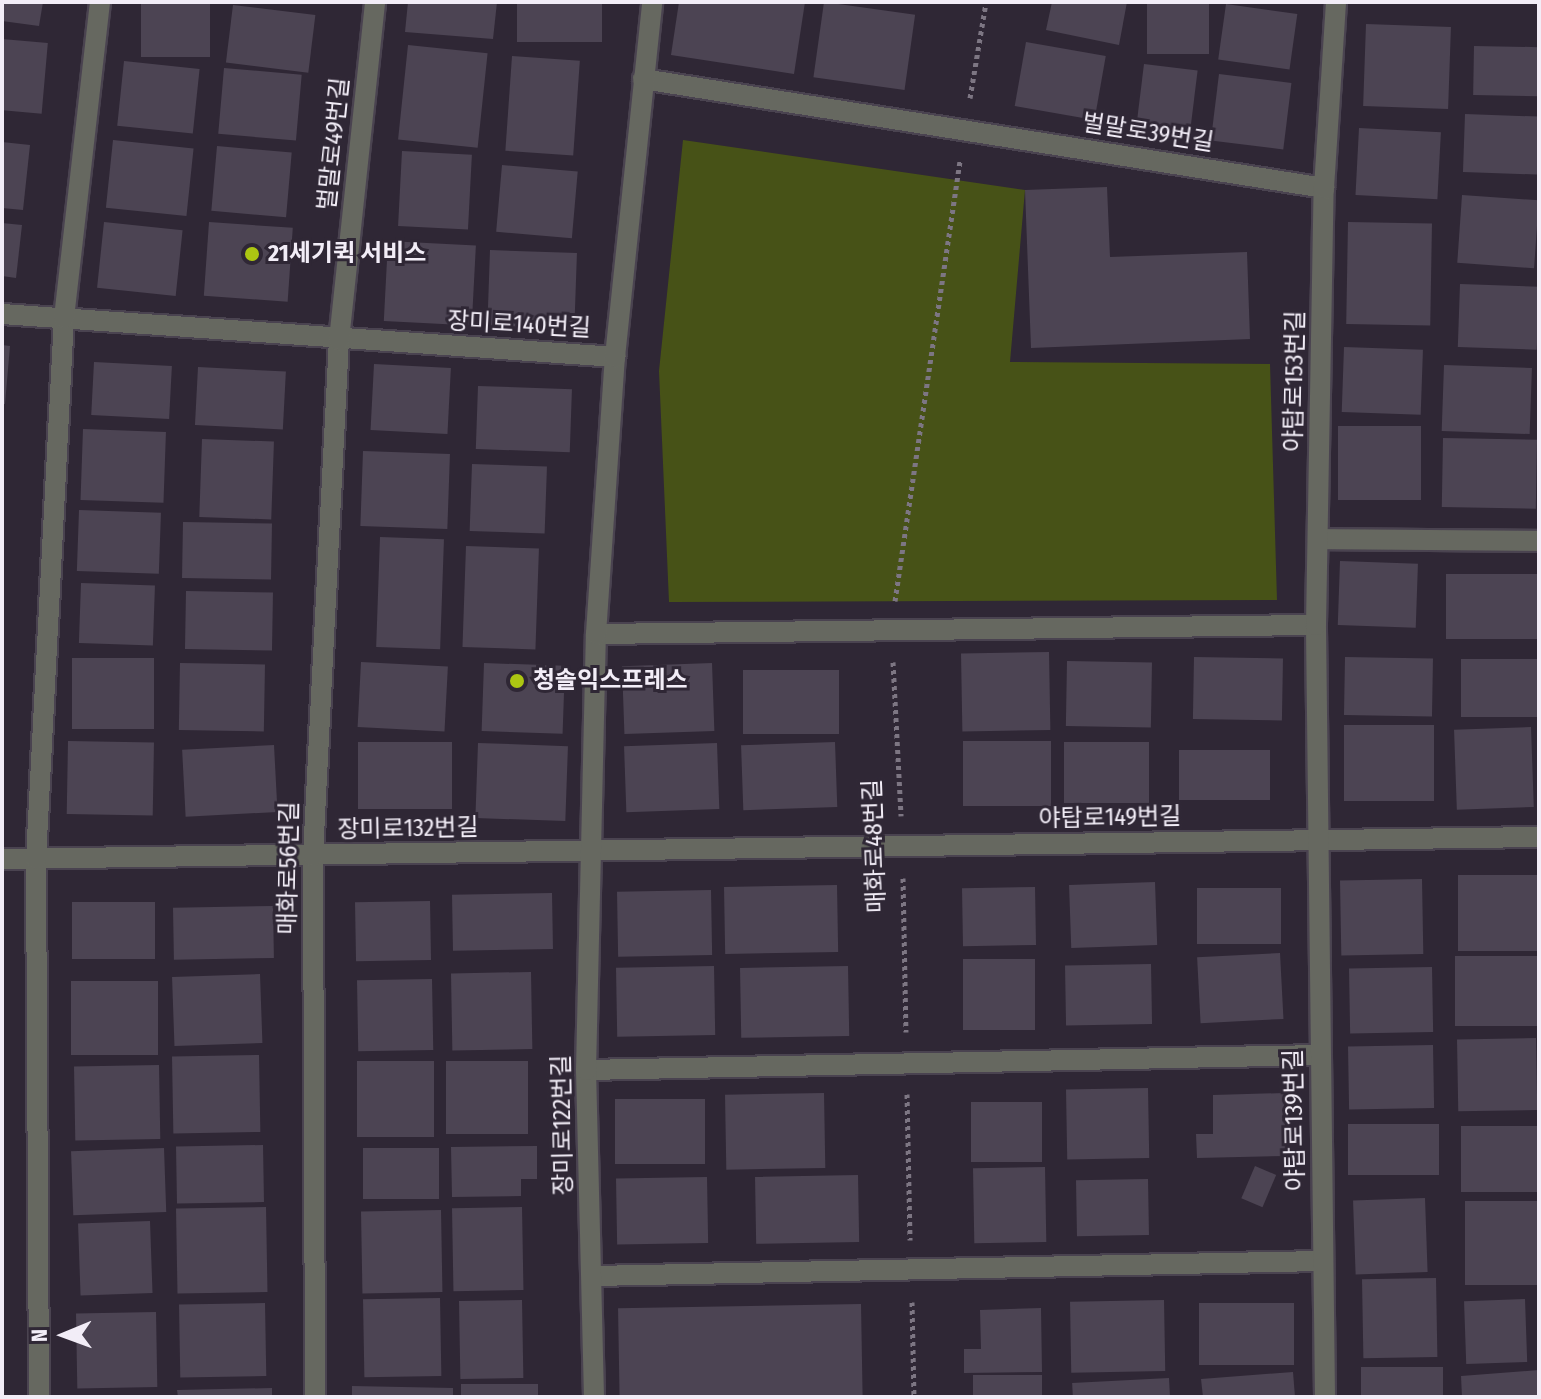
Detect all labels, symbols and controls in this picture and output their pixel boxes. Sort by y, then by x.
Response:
street label: 벌말로49번길 [313,76,355,212]
street label: 벌말로39번길 [1080,108,1216,158]
place label: 21세기퀵 서비스 [268,240,426,268]
marker: 21세기퀵 서비스 [243,245,261,263]
street label: 장미로140번길 [446,307,592,343]
street label: 야탑로153번길 [1279,310,1311,452]
place label: 청솔익스프레스 [533,667,688,695]
marker: 청솔익스프레스 [508,672,526,690]
street label: 매화로48번길 [858,779,892,913]
street label: 매화로56번길 [273,801,305,935]
street label: 야탑로149번길 [1038,802,1182,834]
street label: 장미로132번길 [337,813,479,845]
street label: 야탑로139번길 [1279,1049,1311,1191]
street label: 장미로122번길 [547,1054,579,1196]
north arrow [24,1295,104,1375]
text: N [26,1329,53,1342]

